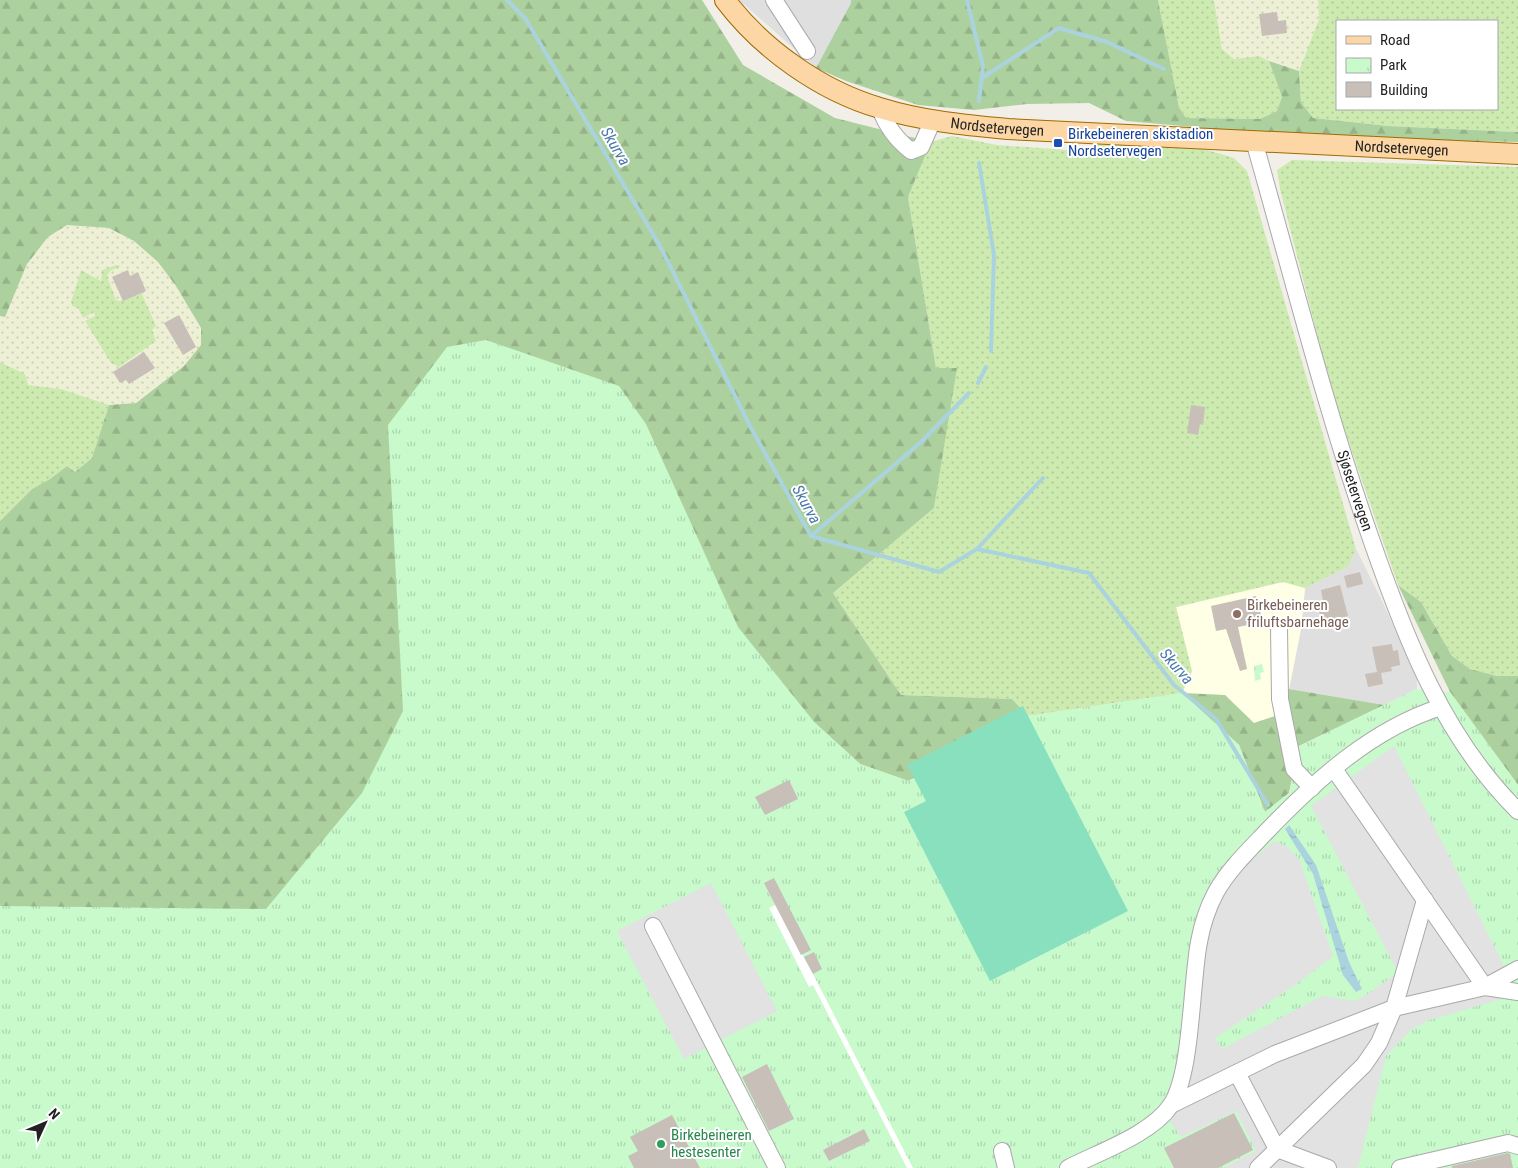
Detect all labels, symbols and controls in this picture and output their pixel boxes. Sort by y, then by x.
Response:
legend [1336,20,1498,110]
text: Road [1380,31,1410,49]
text: Park [1380,56,1407,74]
text: Building [1380,81,1428,99]
street label: Nordsetervegen [949,114,1044,140]
water label: Skurva [597,124,634,169]
place label: Birkebeineren skistadion Nordsetervegen [1068,125,1213,160]
marker: Birkebeineren skistadion Nordsetervegen [1052,137,1064,149]
street label: Nordsetervegen [1354,137,1449,160]
street label: Sjøsetervegen [1333,448,1377,533]
water label: Skurva [788,482,825,527]
place label: Birkebeineren friluftsbarnehage [1247,596,1349,631]
marker: Birkebeineren friluftsbarnehage [1231,608,1243,620]
water label: Skurva [1156,644,1197,688]
north arrow [20,1098,70,1148]
text: N [46,1105,63,1123]
place label: Birkebeineren hestesenter [671,1126,752,1161]
marker: Birkebeineren hestesenter [655,1138,667,1150]

